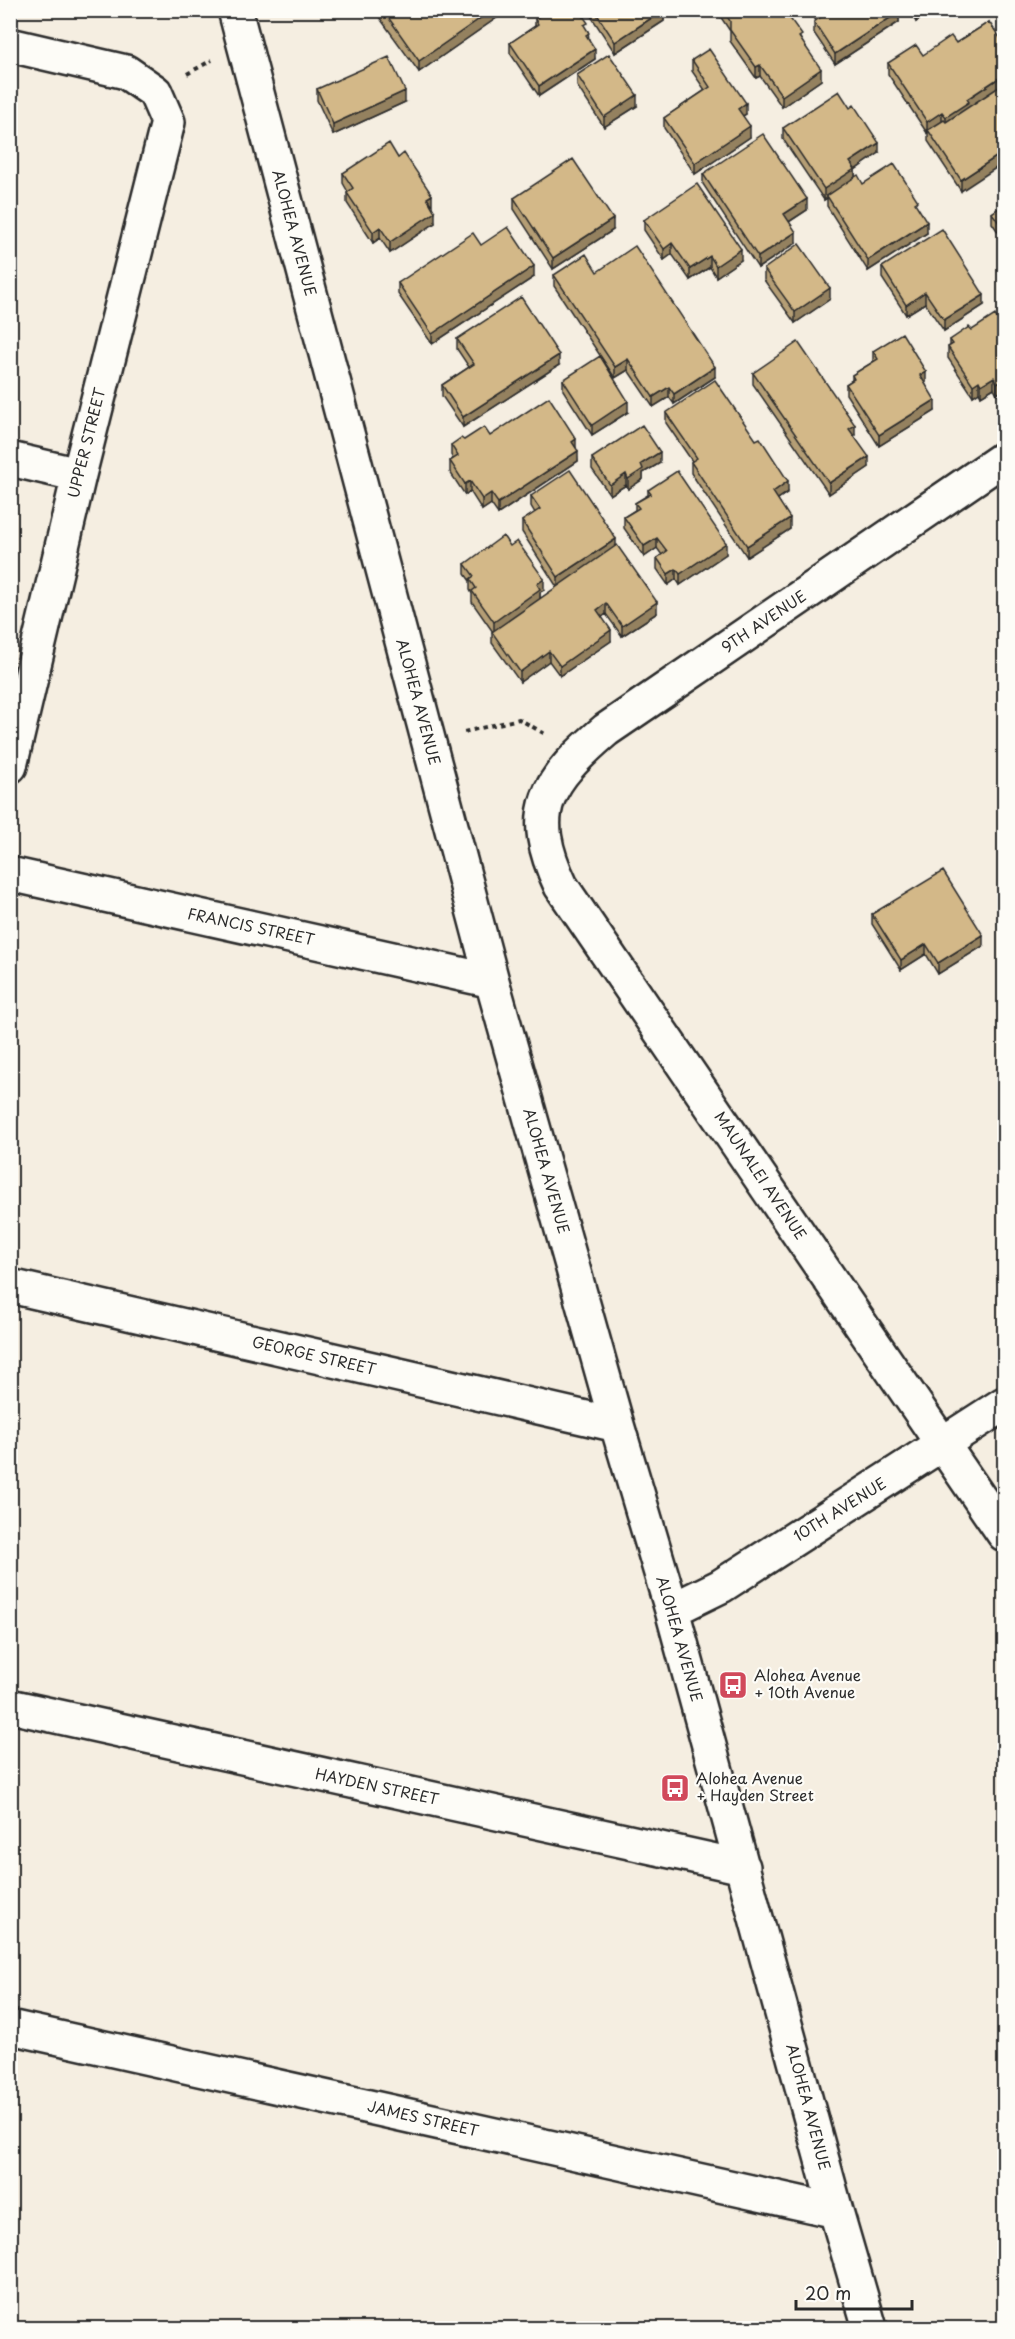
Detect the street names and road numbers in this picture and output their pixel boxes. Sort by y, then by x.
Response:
street label: ALOHEA AVENUE [268,167,323,298]
street label: UPPER STREET [61,384,111,500]
street label: 9TH AVENUE [716,584,810,658]
street label: ALOHEA AVENUE [392,636,447,767]
street label: FRANCIS STREET [186,901,318,950]
street label: ALOHEA AVENUE [518,1105,576,1236]
street label: MAUNALEI AVENUE [710,1106,813,1244]
street label: GEORGE STREET [250,1329,379,1380]
street label: 10TH AVENUE [788,1471,890,1546]
street label: ALOHEA AVENUE [651,1573,709,1704]
street label: HAYDEN STREET [314,1761,442,1810]
street label: ALOHEA AVENUE [782,2041,837,2172]
street label: JAMES STREET [365,2094,482,2142]

